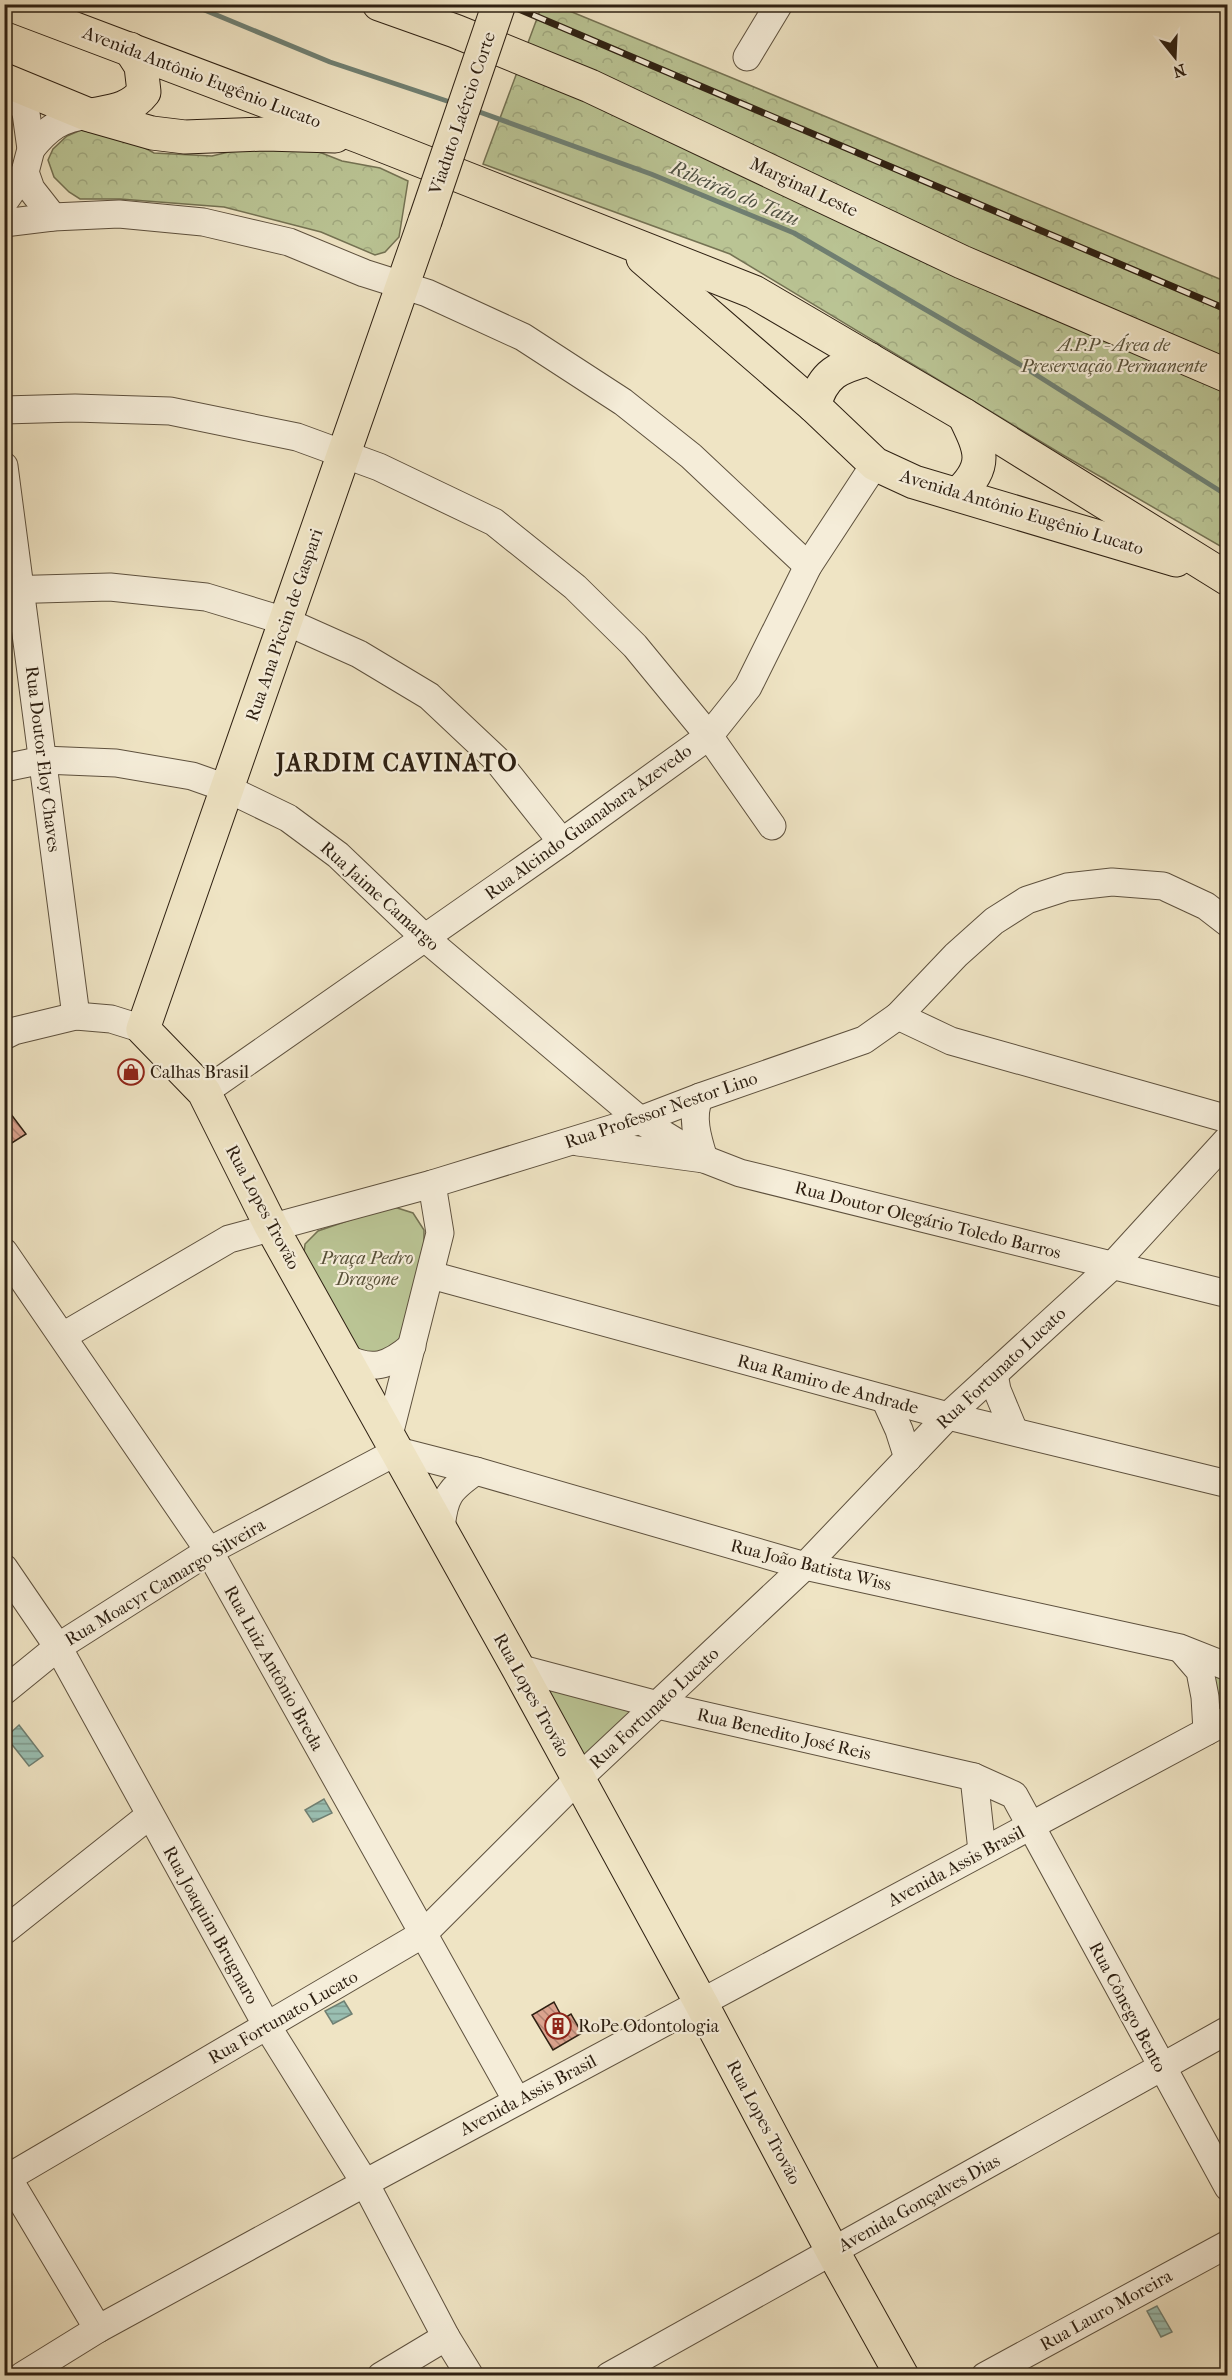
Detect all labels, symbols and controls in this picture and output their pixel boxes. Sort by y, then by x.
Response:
street label: Avenida Antônio Eugênio Lucato [79,22,324,133]
north arrow [1145,27,1205,87]
street label: Viaduto Laércio Corte [424,29,500,198]
text: N [1170,60,1188,82]
street label: Marginal Leste [746,153,861,222]
water label: Ribeirão do Tatu [665,155,803,231]
park label: A.P.P - Área de Preservação Permanente [1020,333,1208,377]
street label: Avenida Antônio Eugênio Lucato [897,465,1146,560]
street label: Rua Ana Piccin de Gaspari [242,525,328,724]
street label: Rua Doutor Eloy Chaves [21,665,64,854]
street label: Rua Alcindo Guanabara Azevedo [481,740,696,905]
district label: JARDIM CAVINATO [274,749,518,777]
street label: Rua Jaime Camargo [316,837,443,955]
shop icon: Calhas Brasil [116,1057,146,1087]
place label: Calhas Brasil [150,1062,249,1083]
street label: Rua Professor Nestor Lino [562,1068,760,1153]
street label: Rua Lopes Trovão [221,1141,304,1273]
street label: Rua Doutor Olegário Toledo Barros [793,1177,1064,1264]
park label: Praça Pedro Dragone [320,1248,413,1290]
street label: Rua Fortunato Lucato [932,1303,1070,1434]
street label: Rua Ramiro de Andrade [735,1350,921,1419]
street label: Rua Moacyr Camargo Silveira [61,1514,270,1651]
street label: Rua João Batista Wiss [728,1535,894,1596]
street label: Rua Luiz Antônio Breda [219,1582,328,1755]
street label: Rua Lopes Trovão [489,1630,574,1761]
street label: Rua Fortunato Lucato [585,1643,723,1774]
street label: Rua Benedito José Reis [695,1704,873,1765]
street label: Avenida Assis Brasil [883,1822,1028,1912]
street label: Rua Joaquim Brugnaro [158,1843,263,2008]
street label: Rua Cônego Bento [1084,1938,1171,2076]
street label: Rua Fortunato Lucato [205,1966,362,2069]
building icon: RoPe Odontologia [543,2011,573,2041]
place label: RoPe Odontologia [578,2016,720,2037]
street label: Avenida Assis Brasil [455,2051,600,2141]
street label: Rua Lopes Trovão [722,2056,805,2188]
street label: Avenida Gonçalves Dias [834,2150,1004,2257]
street label: Rua Lauro Moreira [1036,2265,1177,2356]

